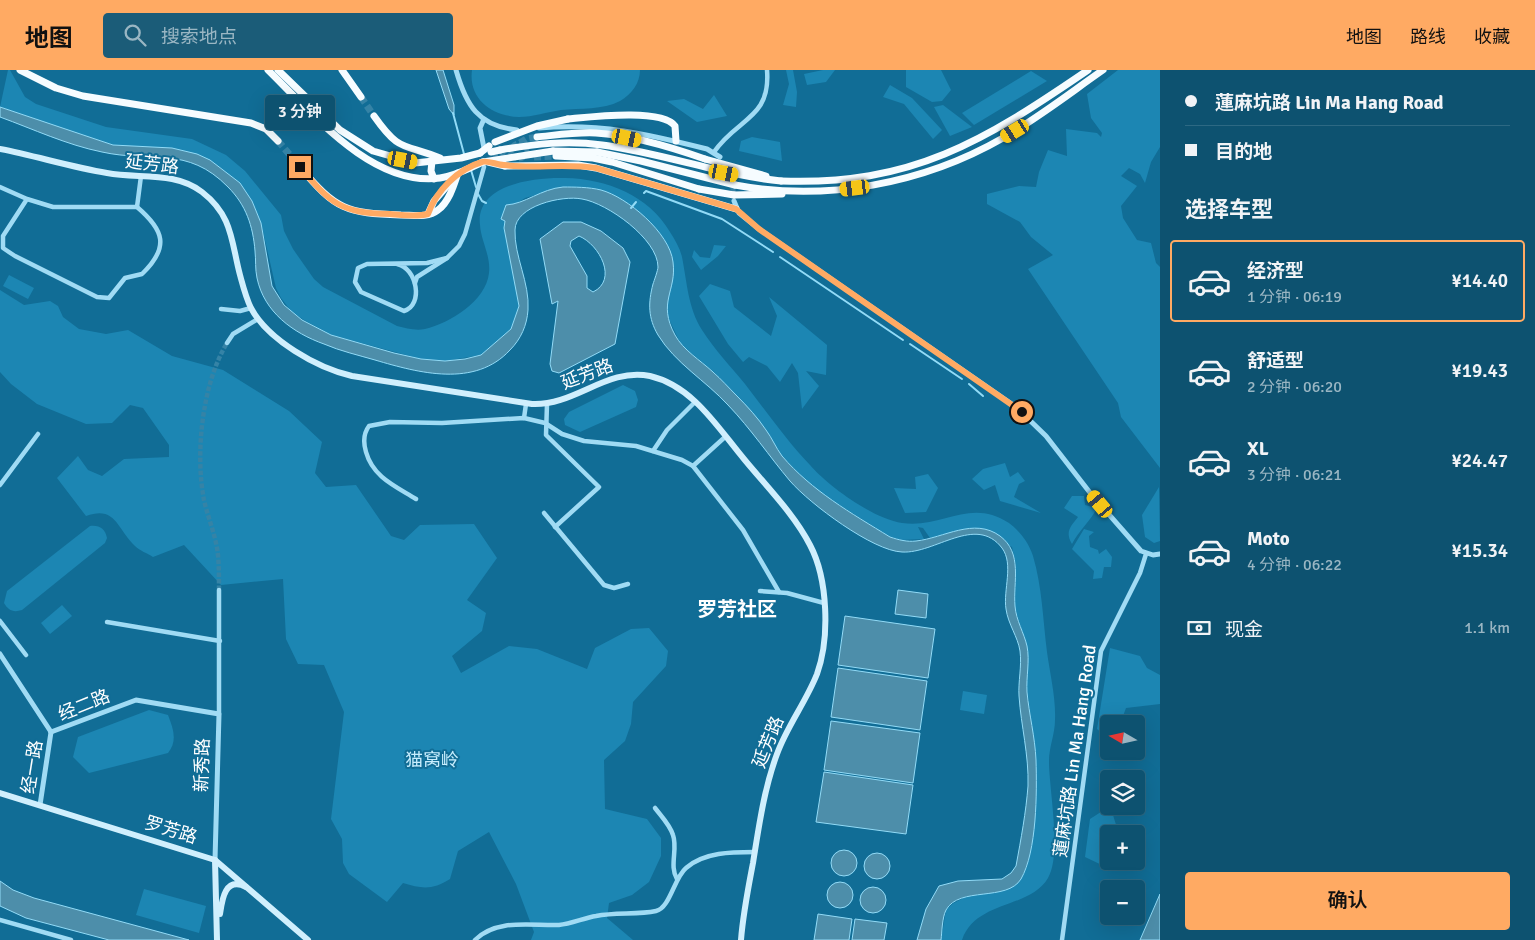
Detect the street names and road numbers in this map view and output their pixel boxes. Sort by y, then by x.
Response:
street label: 延芳路 [124,150,180,178]
street label: 延芳路 [558,354,616,394]
street label: 蓮麻坑路 Lin Ma Hang Road [1049,643,1101,859]
street label: 经二路 [55,685,113,725]
street label: 延芳路 [748,713,788,771]
street label: 新秀路 [190,738,214,792]
street label: 经一路 [17,739,47,795]
street label: 罗芳路 [142,812,200,848]

